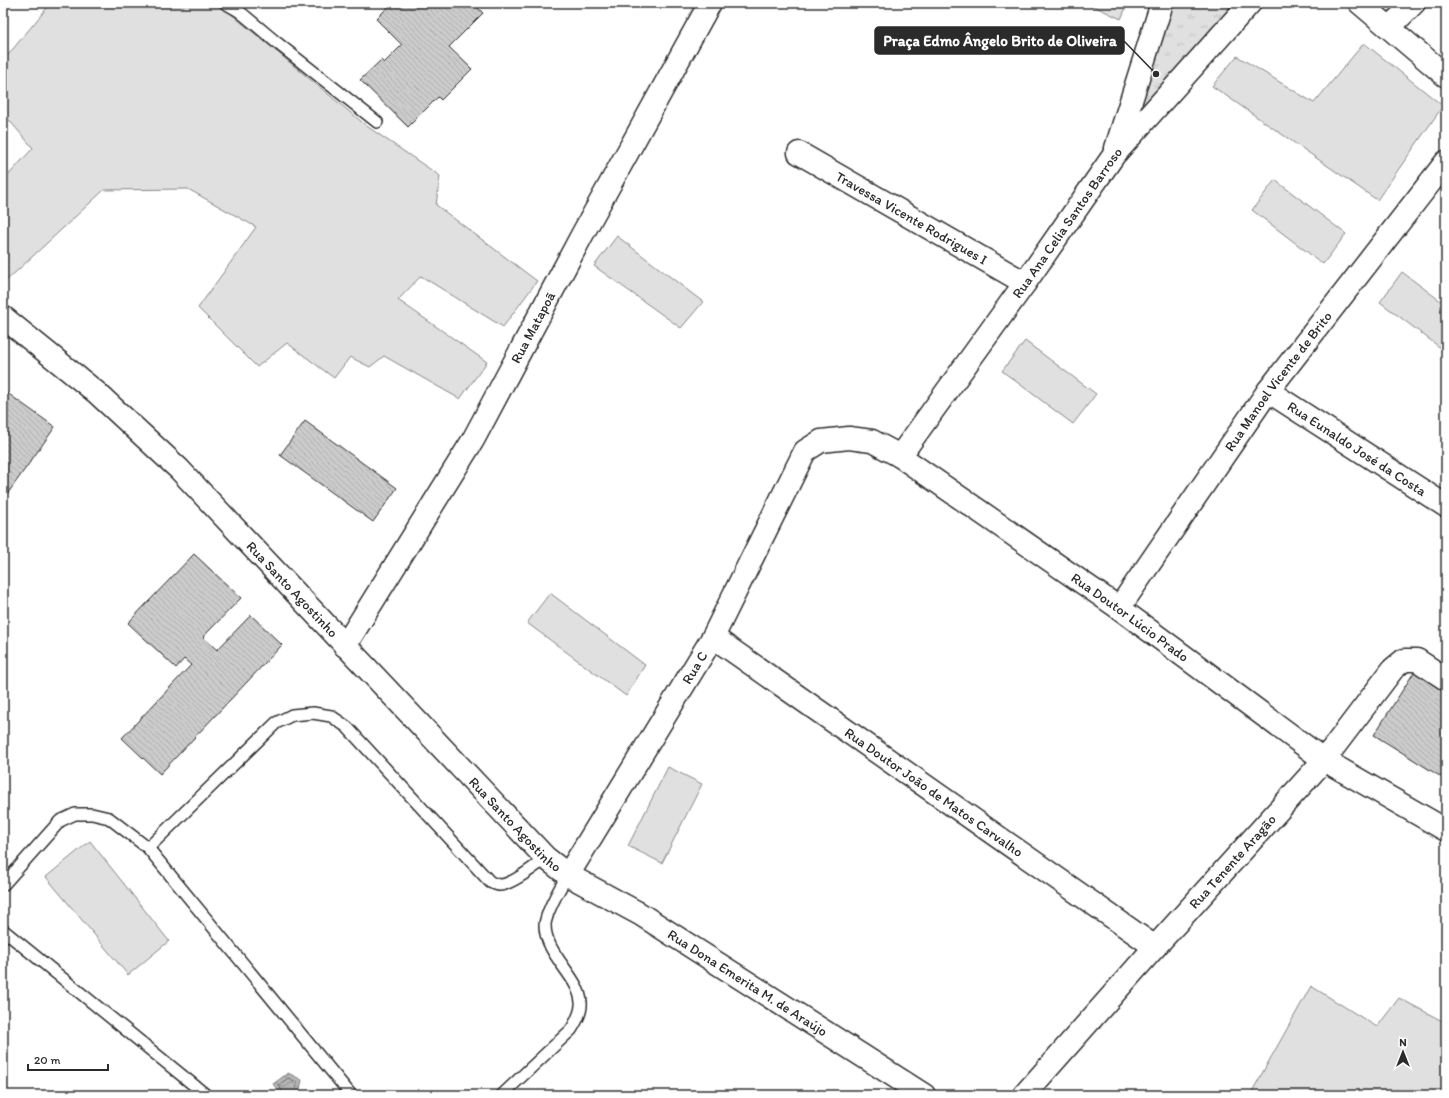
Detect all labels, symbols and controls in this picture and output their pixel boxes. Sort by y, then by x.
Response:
callout: Praça Edmo Ângelo Brito de Oliveira [875,27,1124,54]
text: Praça Edmo Ângelo Brito de Oliveira [883,32,1117,51]
street label: Rua Ana Celia Santos Barroso [1009,144,1126,302]
street label: Travessa Vicente Rodrigues I [833,168,990,269]
street label: Rua Matapoã [507,288,560,366]
street label: Rua Manoel Vicente de Brito [1221,308,1336,455]
street label: Rua Eunaldo José da Costa [1284,398,1430,500]
street label: Rua Santo Agostinho [243,538,341,641]
street label: Rua Doutor Lúcio Prado [1068,569,1192,666]
street label: Rua C [678,648,711,687]
street label: Rua Doutor João de Matos Carvalho [841,724,1026,861]
street label: Rua Santo Agostinho [465,774,565,876]
street label: Rua Tenente Aragão [1186,811,1280,913]
street label: Rua Dona Emerita M. de Araújo [664,926,831,1040]
north arrow [1383,1032,1423,1072]
text: N [1399,1036,1407,1049]
scale bar [28,1046,108,1072]
text: 20 m [34,1053,61,1067]

